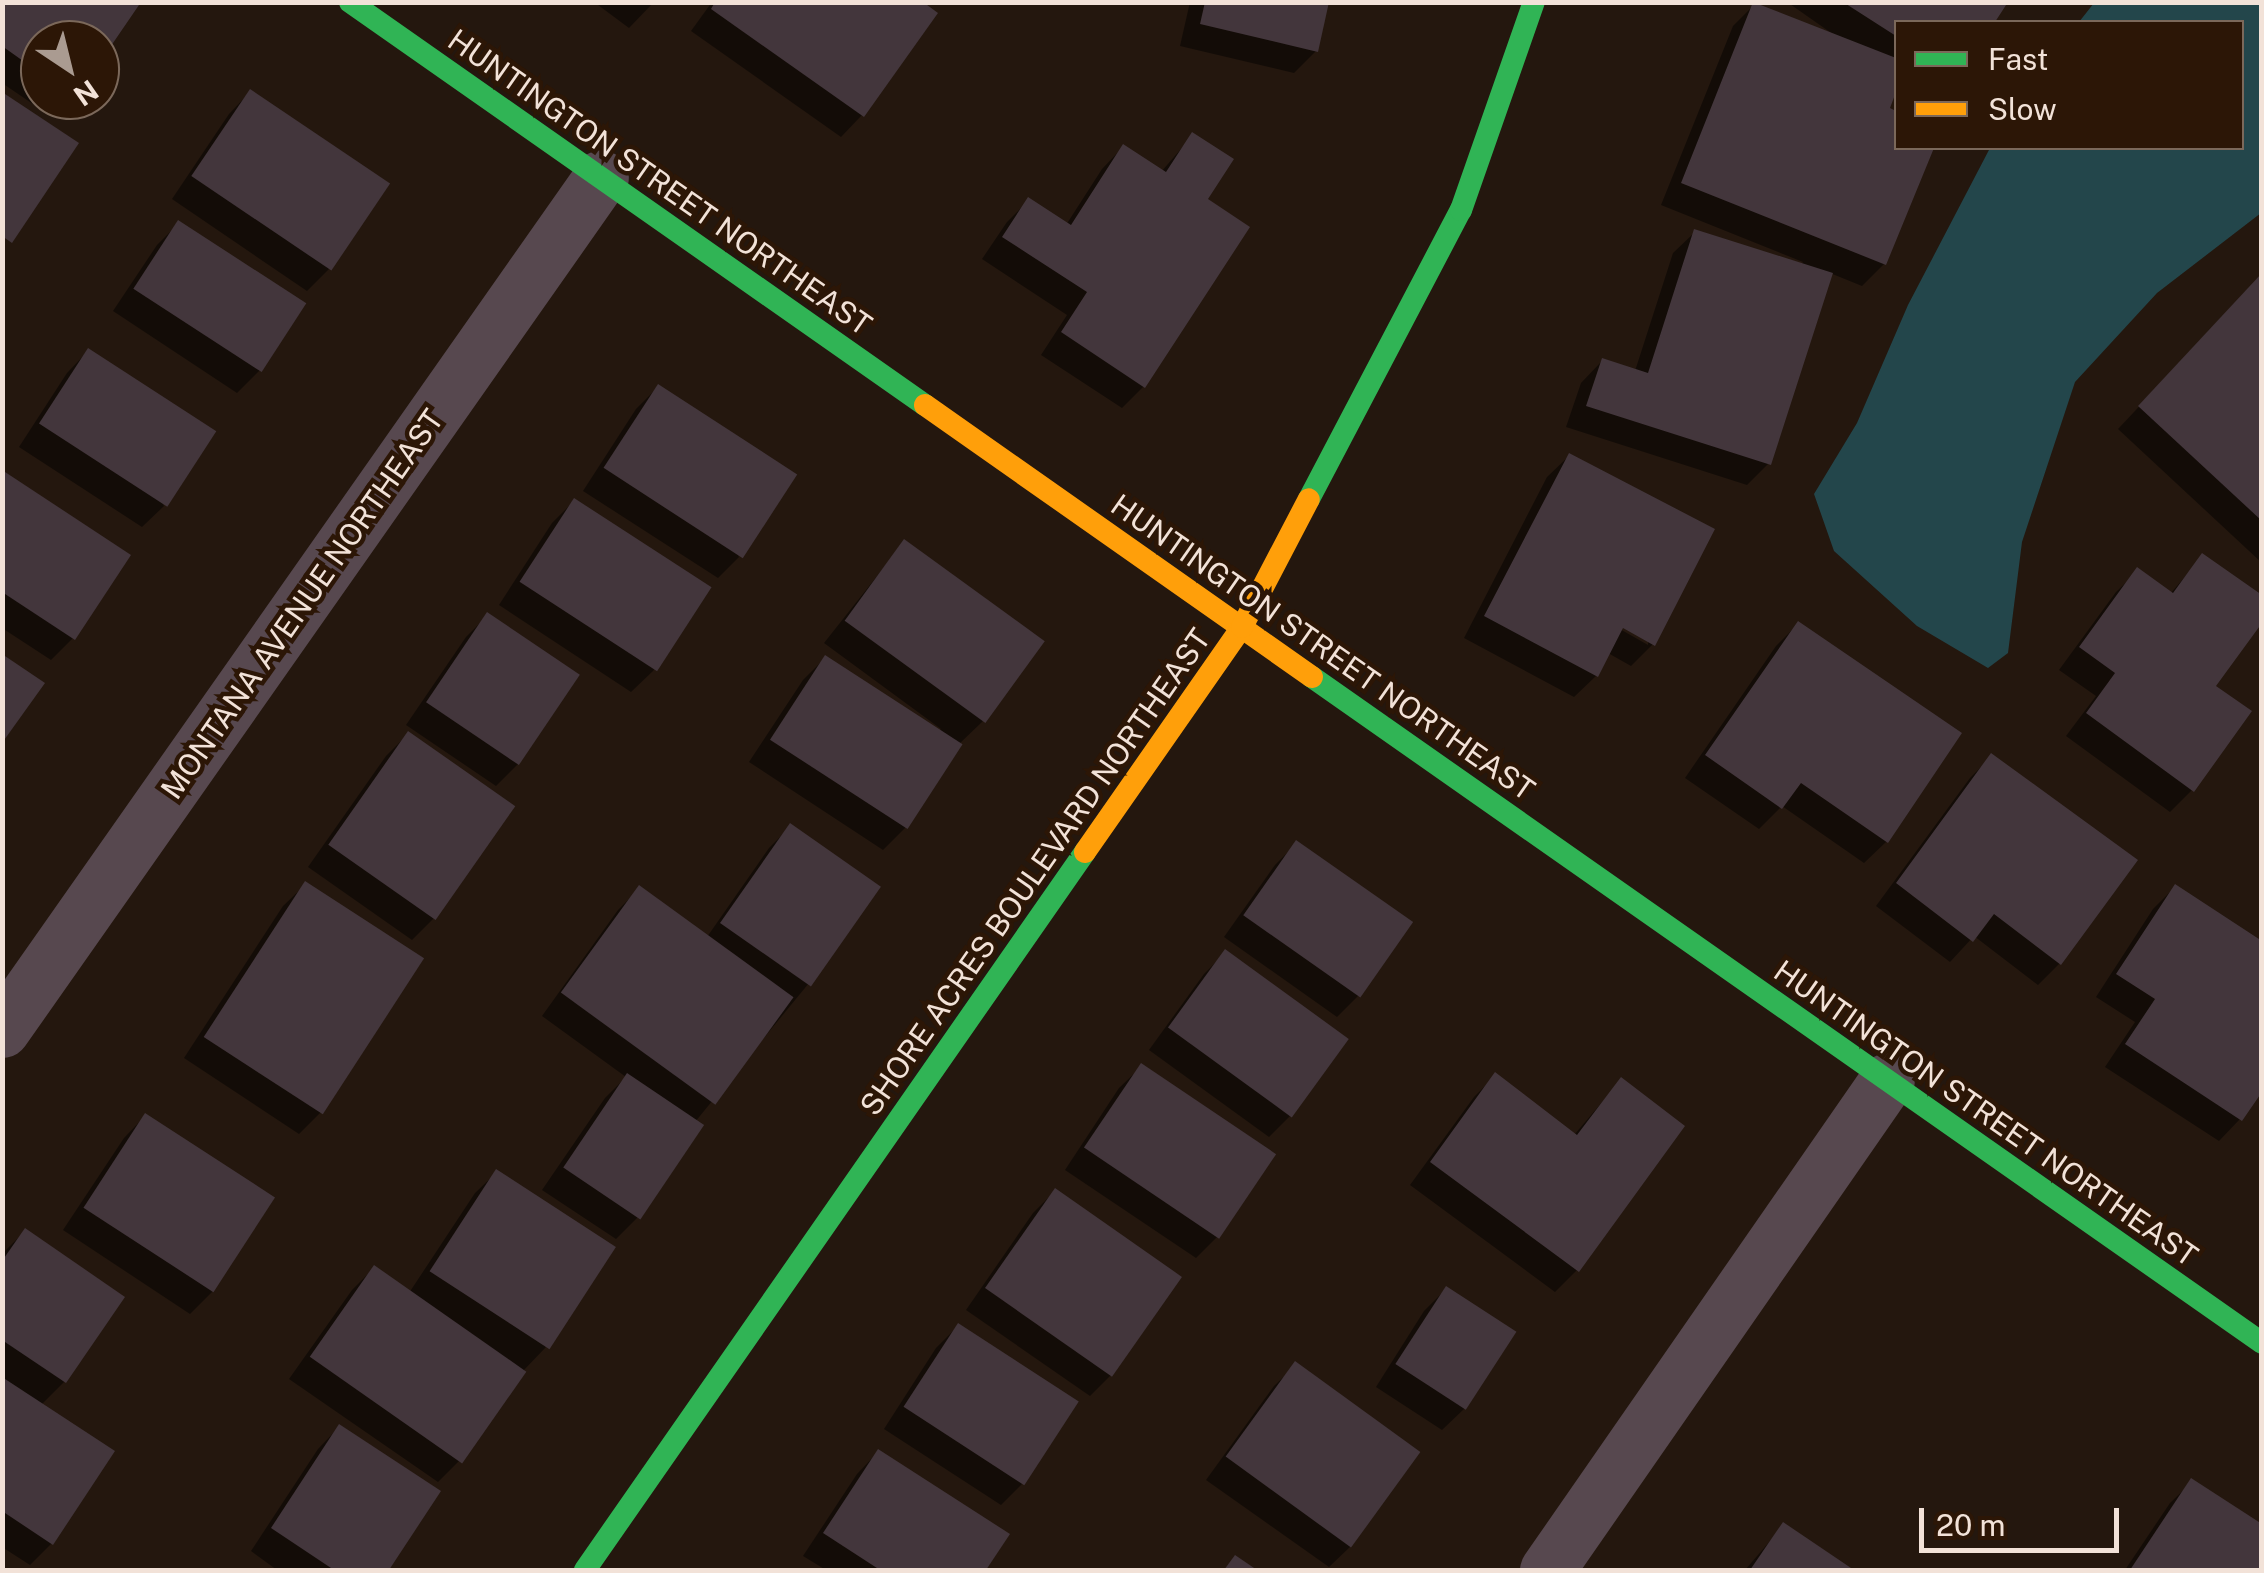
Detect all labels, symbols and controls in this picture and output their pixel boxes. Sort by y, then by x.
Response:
north arrow [20,20,120,120]
legend [1894,20,2244,150]
street label: HUNTINGTON STREET NORTHEAST [441,21,879,343]
text: Fast [1988,41,2048,77]
text: N [68,74,105,113]
text: Slow [1988,91,2057,127]
street label: MONTANA AVENUE NORTHEAST [153,402,451,806]
street label: HUNTINGTON STREET NORTHEAST [1104,486,1542,808]
street label: SHORE ACRES BOULEVARD NORTHEAST [852,622,1218,1122]
street label: HUNTINGTON STREET NORTHEAST [1767,952,2205,1274]
scale bar [1924,1488,2124,1550]
text: 20 m [1936,1507,2005,1543]

